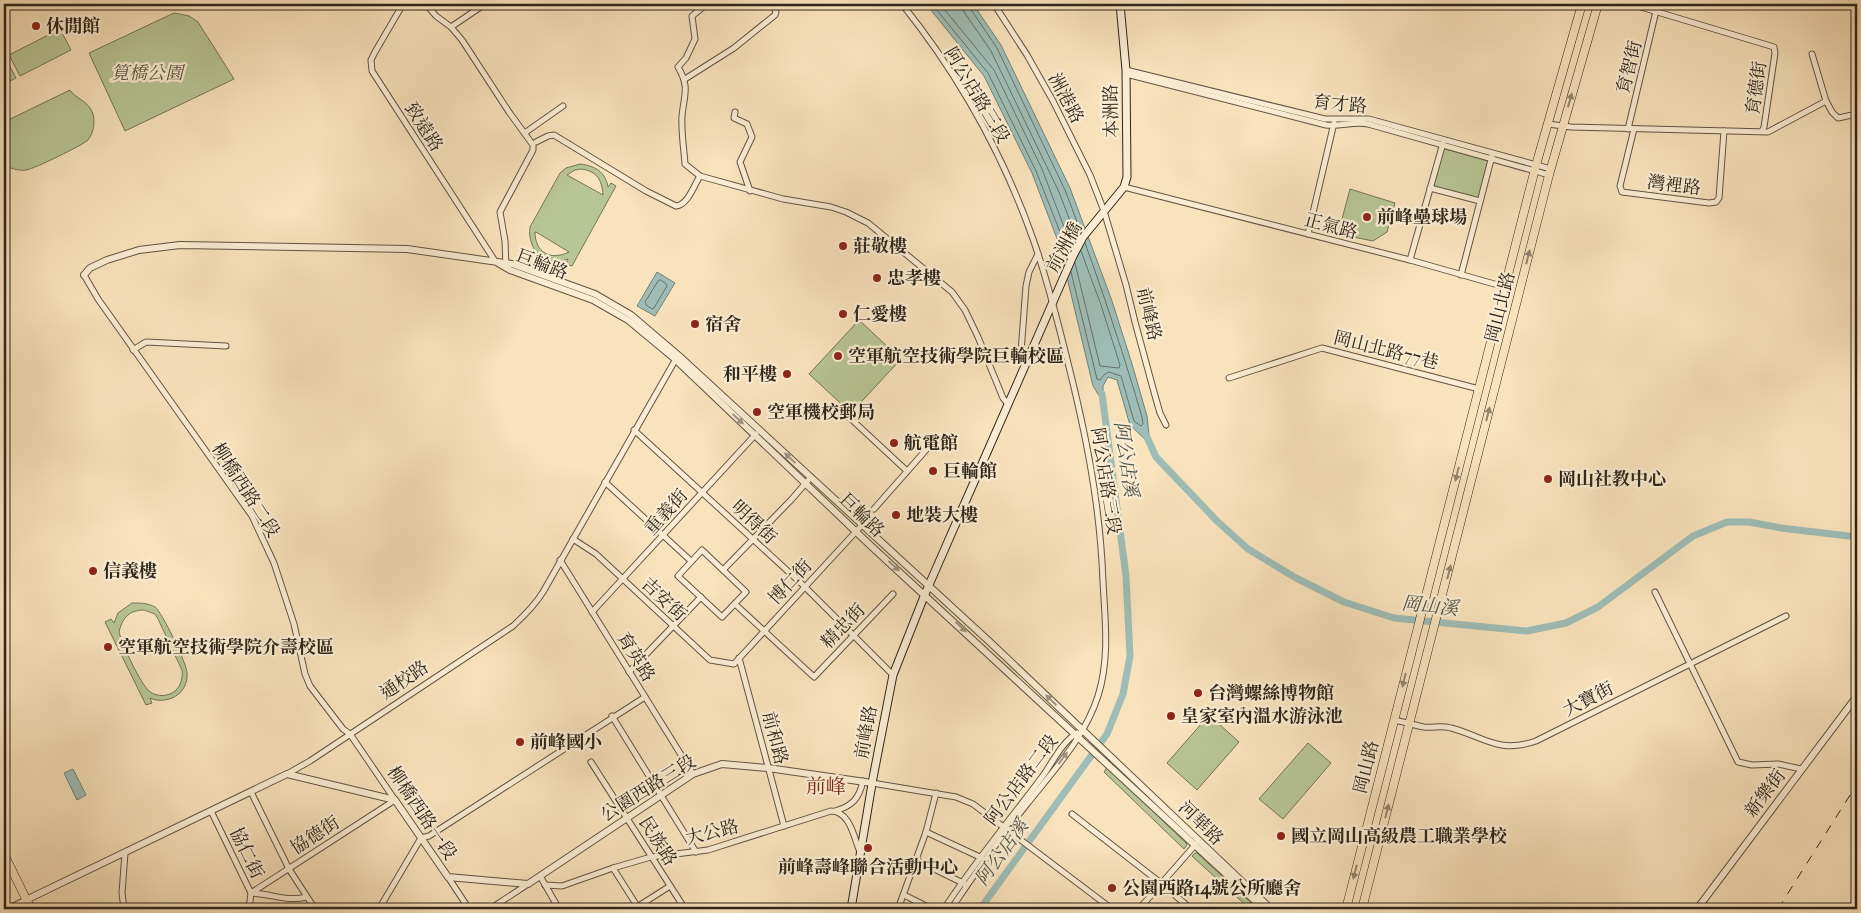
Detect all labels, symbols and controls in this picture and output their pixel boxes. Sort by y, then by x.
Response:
place label: 休閒館 [46,16,100,37]
marker: 休閒館 [30,20,42,32]
street label: 育智街 [1613,38,1646,96]
street label: 阿公店路三段 [940,44,1013,147]
street label: 育德街 [1742,60,1771,116]
park label: 筧橋公園 [111,63,186,84]
street label: 洲港路 [1044,69,1088,127]
street label: 本洲路 [1101,84,1122,138]
street label: 育才路 [1312,92,1368,117]
one-way arrow [1567,92,1575,107]
street label: 致遠路 [400,99,447,156]
street label: 灣裡路 [1646,172,1702,199]
place label: 前峰壘球場 [1377,207,1467,228]
street label: 正氣路 [1302,209,1360,244]
marker: 前峰壘球場 [1361,211,1373,223]
street label: 前洲橋 [1042,219,1087,276]
place label: 莊敬樓 [853,236,907,257]
marker: 莊敬樓 [837,240,849,252]
street label: 巨輪路 [513,245,571,284]
one-way arrow [1524,249,1532,264]
place label: 忠孝樓 [887,268,941,289]
street label: 岡山北路 [1482,270,1519,345]
marker: 忠孝樓 [871,272,883,284]
street label: 前峰路 [1132,285,1165,343]
place label: 仁愛樓 [853,304,907,325]
marker: 仁愛樓 [837,308,849,320]
place label: 宿舍 [705,314,741,335]
marker: 宿舍 [689,318,701,330]
street label: 岡山北路77巷 [1331,327,1441,374]
place label: 空軍航空技術學院巨輪校區 [848,346,1064,367]
marker: 空軍航空技術學院巨輪校區 [832,350,844,362]
place label: 和平樓 [723,364,777,385]
marker: 和平樓 [781,368,793,380]
place label: 空軍機校郵局 [767,402,875,423]
marker: 空軍機校郵局 [751,406,763,418]
one-way arrow [1484,407,1492,422]
one-way arrow [731,413,743,425]
water label: 阿公店溪 [1110,420,1142,500]
street label: 阿公店路三段 [1087,426,1124,536]
place label: 航電館 [904,433,958,454]
marker: 航電館 [888,437,900,449]
street label: 柳橋西路二段 [207,439,284,541]
one-way arrow [785,452,797,464]
place label: 巨輪館 [943,461,997,482]
marker: 巨輪館 [927,465,939,477]
one-way arrow [1453,466,1461,481]
place label: 岡山社教中心 [1558,469,1666,490]
marker: 岡山社教中心 [1542,473,1554,485]
street label: 重義街 [641,485,692,539]
street label: 巨輪路 [835,489,888,542]
street label: 明得街 [727,496,781,548]
place label: 地裝大樓 [906,505,978,526]
marker: 地裝大樓 [890,509,902,521]
street label: 博仁街 [764,555,816,609]
place label: 信義樓 [103,561,157,582]
one-way arrow [887,561,900,572]
one-way arrow [1445,564,1453,579]
marker: 信義樓 [87,565,99,577]
street label: 吉安街 [637,573,691,625]
water label: 岡山溪 [1400,592,1461,620]
street label: 精忠街 [817,600,870,653]
one-way arrow [954,621,966,633]
street label: 育英路 [612,629,659,686]
place label: 空軍航空技術學院介壽校區 [118,637,334,658]
marker: 空軍航空技術學院介壽校區 [102,641,114,653]
street label: 通校路 [376,657,433,704]
one-way arrow [1399,673,1407,688]
street label: 大寶街 [1559,678,1617,721]
place label: 台灣螺絲博物館 [1208,683,1334,704]
marker: 台灣螺絲博物館 [1192,687,1204,699]
one-way arrow [1045,694,1057,706]
street label: 前峰路 [851,704,882,760]
place label: 皇家室內溫水游泳池 [1181,706,1343,727]
street label: 前和路 [757,709,792,767]
marker: 皇家室內溫水游泳池 [1165,710,1177,722]
street label: 阿公店路二段 [981,731,1062,830]
place label: 前峰國小 [530,732,602,753]
marker: 前峰國小 [514,736,526,748]
street label: 岡山路 [1350,738,1383,796]
street label: 公園西路三段 [597,751,700,826]
one-way arrow [1058,751,1068,765]
street label: 柳橋西路一段 [383,763,460,864]
street label: 新樂街 [1741,765,1790,821]
district label: 前峰 [806,775,846,798]
street label: 河華路 [1174,797,1227,850]
one-way arrow [1384,804,1392,819]
street label: 協德街 [287,812,344,859]
street label: 民族路 [634,813,681,870]
water label: 阿公店溪 [971,814,1034,890]
street label: 大公路 [683,816,741,849]
street label: 協仁街 [225,824,268,882]
place label: 國立岡山高級農工職業學校 [1291,826,1507,847]
marker: 國立岡山高級農工職業學校 [1275,830,1287,842]
marker: 前峰壽峰聯合活動中心 [862,842,874,854]
place label: 前峰壽峰聯合活動中心 [778,857,958,878]
one-way arrow [1351,864,1359,879]
place label: 公園西路14號公所廳舍 [1122,878,1301,899]
marker: 公園西路14號公所廳舍 [1106,882,1118,894]

